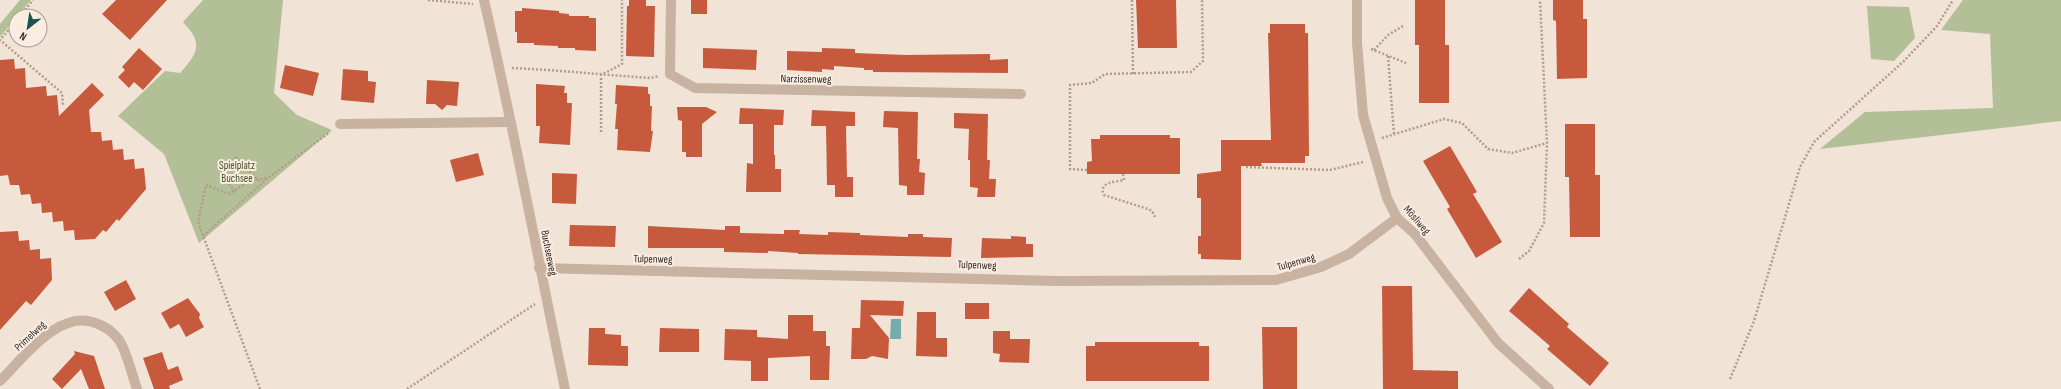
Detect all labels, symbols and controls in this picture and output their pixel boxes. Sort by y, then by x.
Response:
north arrow [8,8,48,48]
text: N [17,29,29,43]
street label: Narzissenweg [780,72,832,86]
park label: Spielplatz Buchsee [219,159,255,185]
street label: Mösliweg [1401,203,1434,238]
street label: Buchseeweg [538,229,560,278]
street label: Tulpenweg [1275,250,1317,274]
street label: Tulpenweg [633,252,673,266]
street label: Tulpenweg [957,258,997,272]
street label: Primelweg [12,318,49,354]

